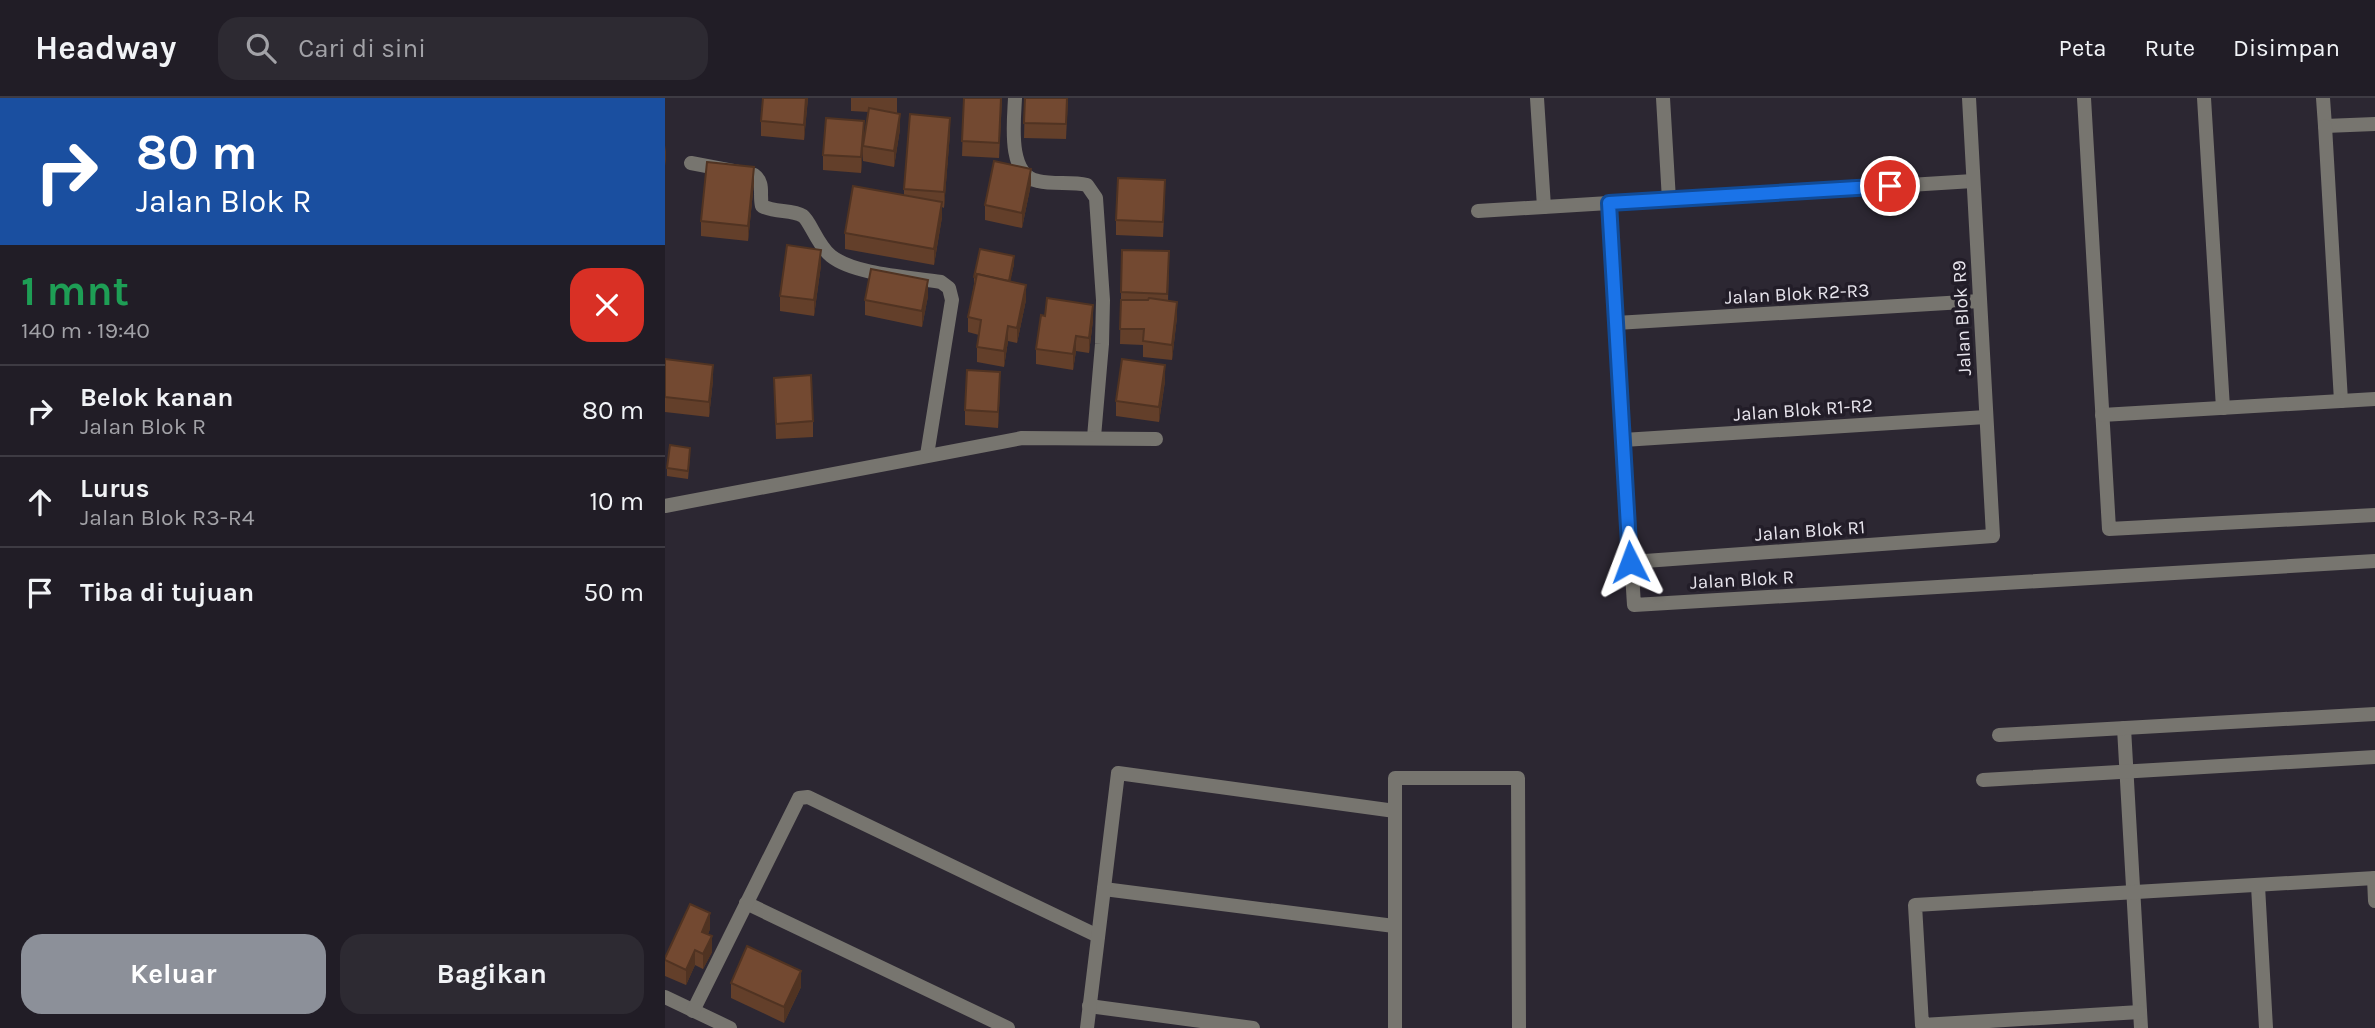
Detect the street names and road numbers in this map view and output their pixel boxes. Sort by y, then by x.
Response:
street label: Jalan Blok R9 [1948,260,1976,376]
street label: Jalan Blok R2-R3 [1724,279,1870,309]
street label: Jalan Blok R1-R2 [1733,394,1874,426]
street label: Jalan Blok R1 [1754,516,1866,546]
street label: Jalan Blok R [1689,566,1795,594]

